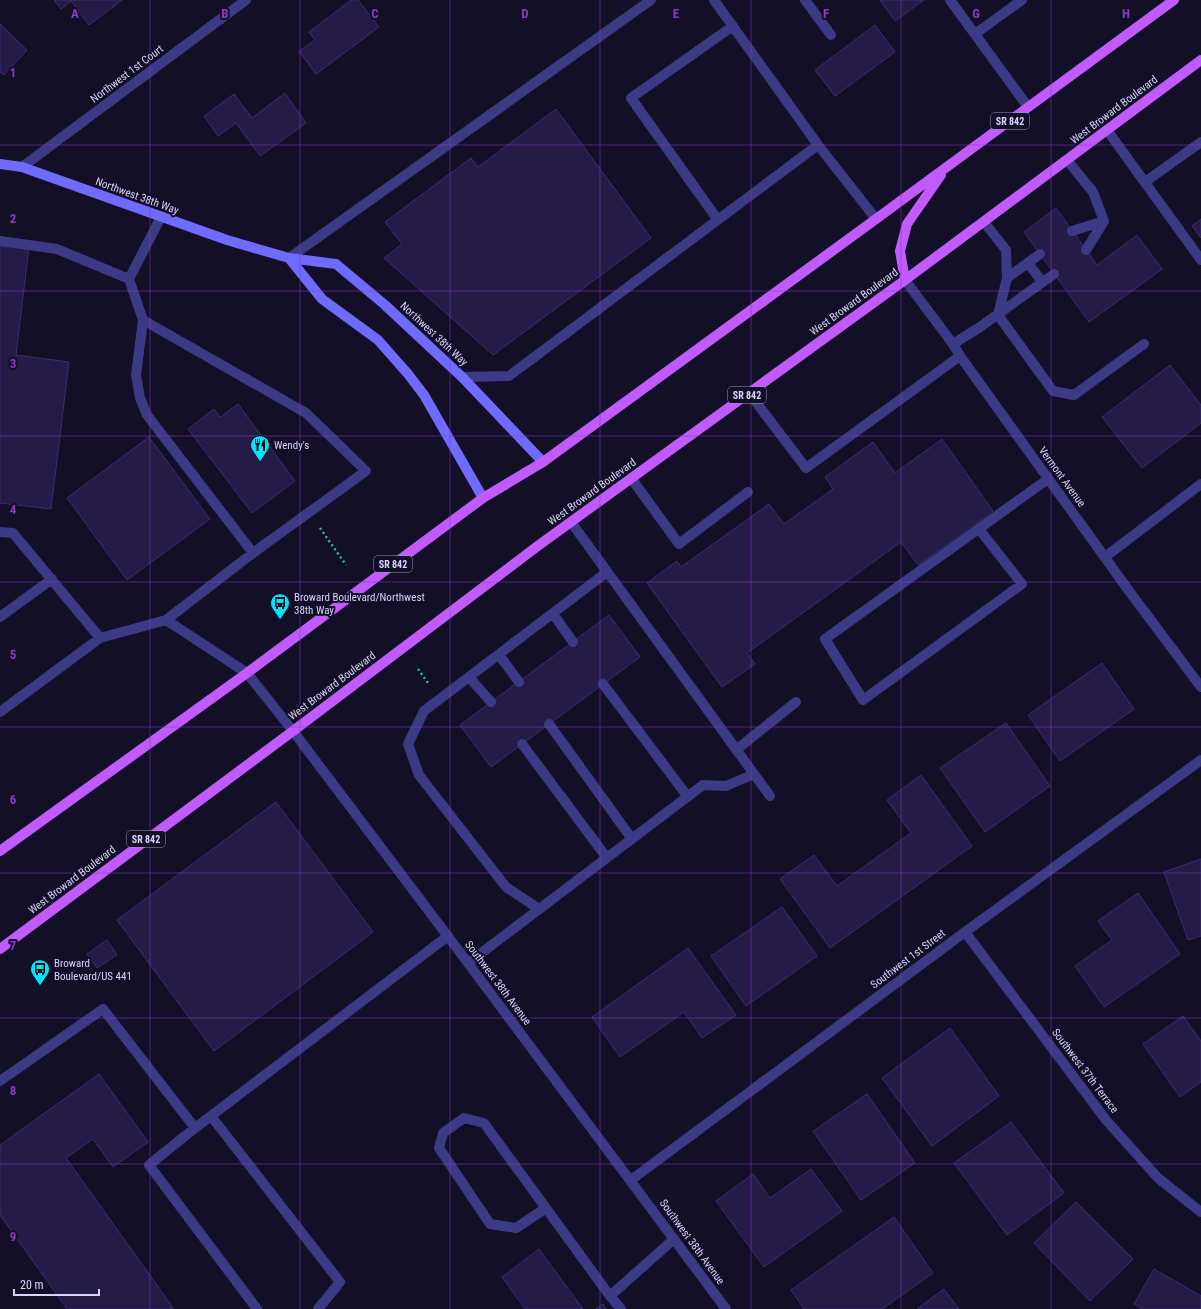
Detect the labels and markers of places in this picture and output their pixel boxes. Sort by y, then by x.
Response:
restaurant icon: Wendy's [249,434,271,462]
place label: Wendy's [274,439,309,452]
place label: Broward Boulevard/Northwest 38th Way [294,591,425,617]
bus stop icon: Broward Boulevard/Northwest 38th Way [269,592,291,620]
place label: Broward Boulevard/US 441 [54,957,132,983]
bus stop icon: Broward Boulevard/US 441 [29,958,51,986]

